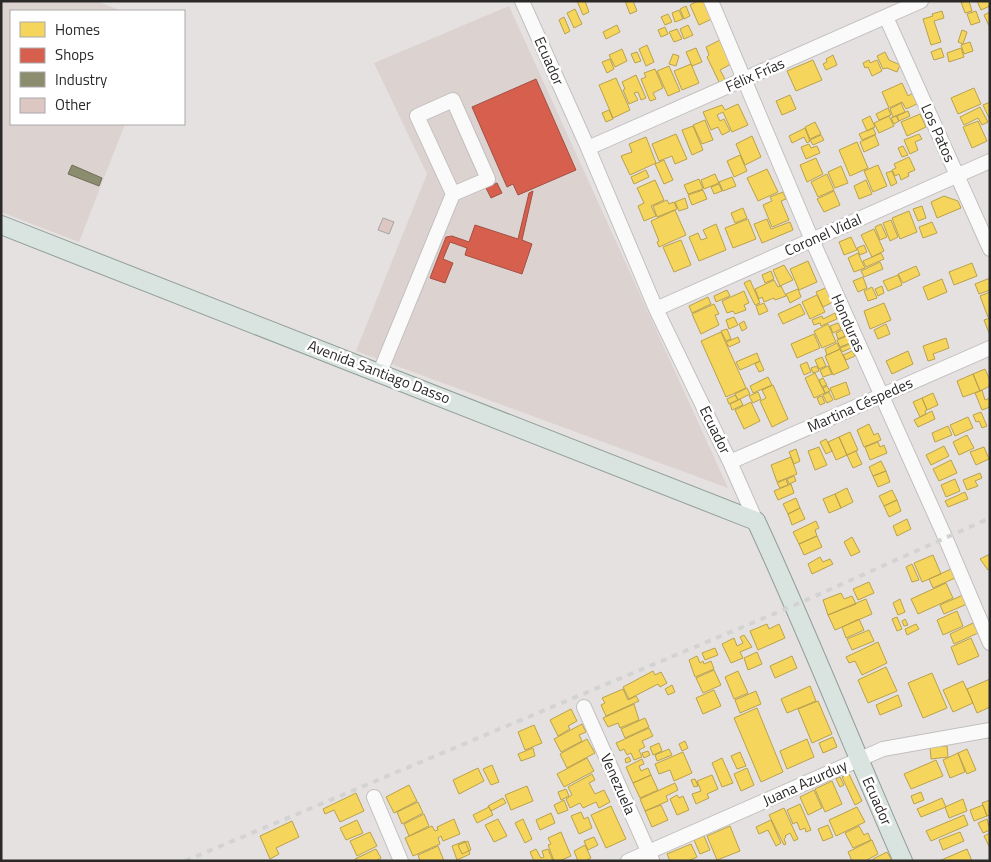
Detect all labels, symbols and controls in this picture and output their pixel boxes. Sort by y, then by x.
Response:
legend [10,10,185,125]
text: Homes [55,18,100,41]
street label: Ecuador [529,33,570,89]
text: Shops [55,43,94,66]
street label: Félix Frías [722,51,788,98]
text: Industry [55,68,107,91]
text: Other [55,93,91,116]
street label: Los Patos [915,100,962,166]
street label: Coronel Vidal [781,207,865,262]
street label: Honduras [825,290,872,356]
street label: Avenida Santiago Dasso [305,334,454,409]
street label: Martina Céspedes [803,371,916,438]
street label: Ecuador [694,402,737,458]
street label: Venezuela [595,750,642,819]
street label: Juana Azurduy [759,754,851,811]
street label: Ecuador [857,773,898,829]

